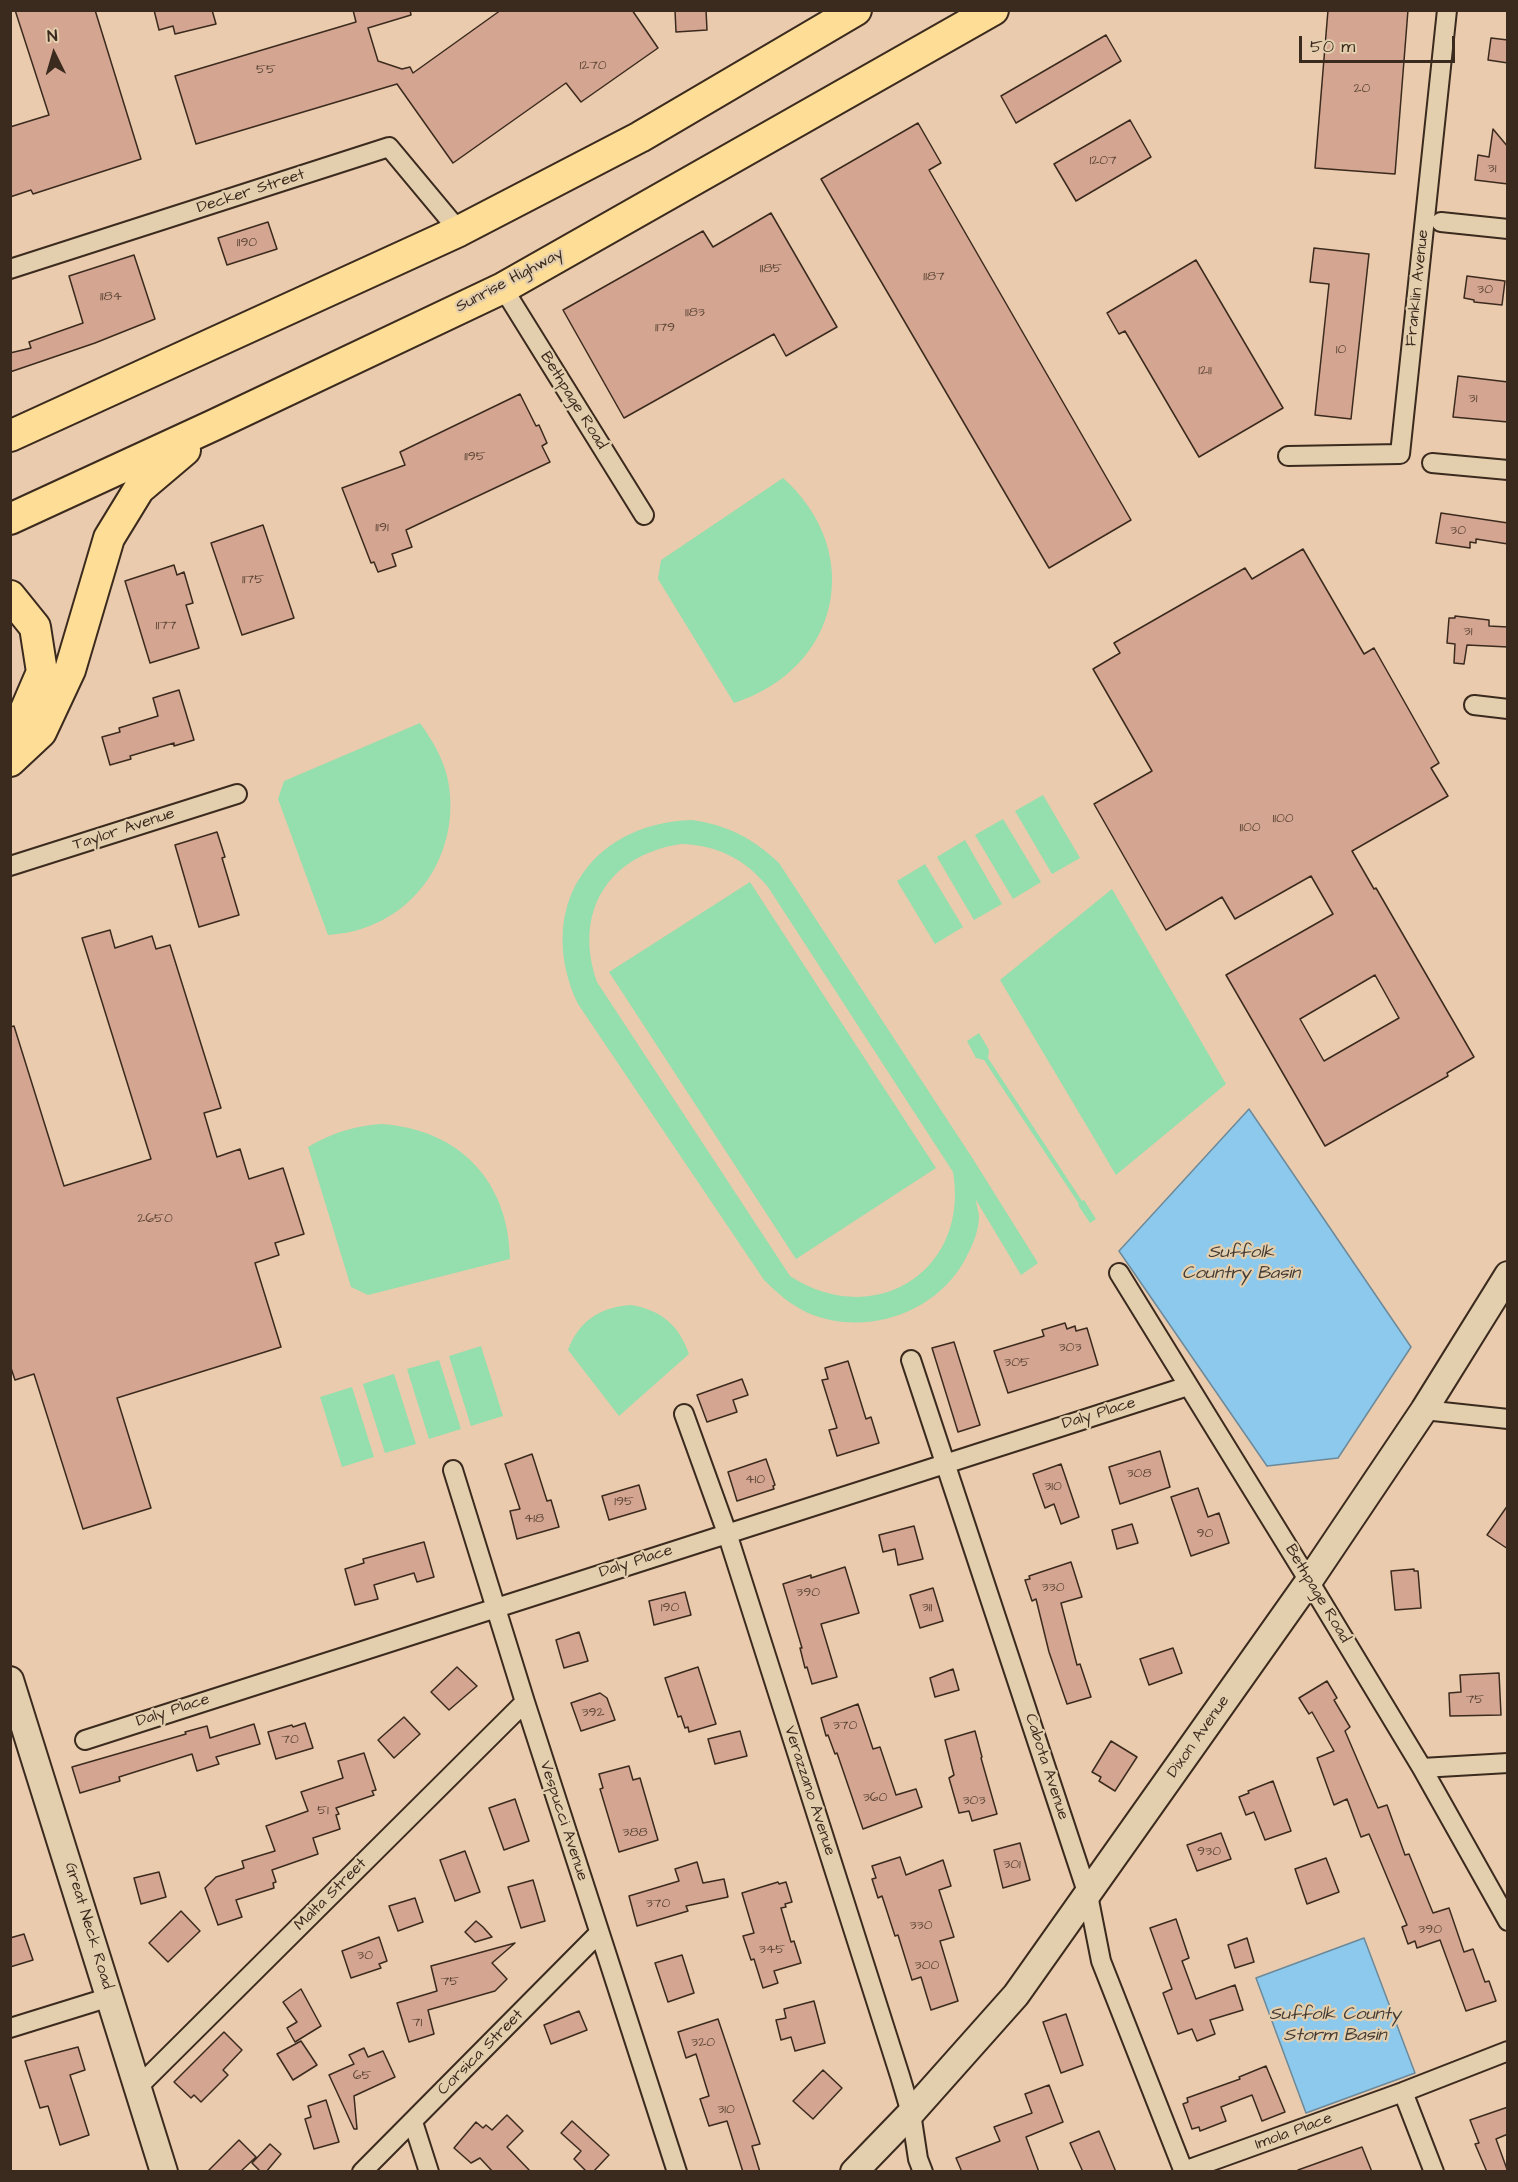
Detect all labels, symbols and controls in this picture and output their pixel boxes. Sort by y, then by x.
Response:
north arrow [24,24,84,84]
scale bar [1302,24,1458,62]
text: N [46,25,58,47]
text: 50 m [1310,34,1355,59]
house number: 1270 [579,58,607,74]
house number: 55 [256,62,276,78]
house number: 20 [1354,81,1370,97]
house number: 1207 [1089,153,1117,169]
house number: 31 [1488,161,1496,177]
street label: Decker Street [195,166,307,218]
street label: Franklin Avenue [1402,229,1434,347]
house number: 1190 [237,235,257,251]
street label: Sunrise Highway [453,245,567,317]
house number: 1185 [760,261,782,277]
house number: 1187 [923,269,945,285]
house number: 30 [1477,282,1493,298]
house number: 1184 [100,289,122,305]
house number: 1183 [685,305,705,321]
house number: 1179 [655,320,675,336]
house number: 10 [1336,342,1346,358]
street label: Bethpage Road [535,349,611,453]
house number: 1211 [1198,363,1212,379]
house number: 31 [1469,391,1477,407]
house number: 1195 [464,449,486,465]
house number: 1191 [375,520,389,536]
house number: 30 [1450,523,1466,539]
house number: 1175 [242,572,264,588]
house number: 1177 [156,618,176,634]
house number: 31 [1464,624,1472,640]
street label: Taylor Avenue [71,805,177,855]
house number: 1100 [1272,811,1294,827]
house number: 1100 [1239,820,1261,836]
house number: 2650 [137,1211,173,1227]
water label: Suffolk Country Basin [1182,1242,1300,1284]
house number: 303 [1058,1340,1082,1356]
house number: 305 [1004,1355,1030,1371]
street label: Daly Place [1060,1394,1138,1434]
house number: 308 [1126,1466,1152,1482]
house number: 410 [745,1472,765,1488]
house number: 310 [1044,1479,1062,1495]
house number: 195 [614,1494,634,1510]
house number: 418 [524,1511,544,1527]
house number: 90 [1197,1526,1213,1542]
street label: Daly Place [597,1541,675,1583]
street label: Bethpage Road [1280,1541,1354,1647]
house number: 330 [1041,1580,1065,1596]
house number: 390 [796,1585,820,1601]
house number: 190 [661,1600,679,1616]
house number: 311 [922,1600,932,1616]
street label: Daly Place [134,1690,212,1732]
street label: Dixon Avenue [1164,1692,1234,1782]
house number: 75 [1466,1692,1484,1708]
house number: 392 [581,1705,605,1721]
street label: Cabota Avenue [1020,1712,1072,1822]
house number: 370 [833,1718,857,1734]
street label: Verazzano Avenue [779,1724,839,1858]
house number: 70 [281,1732,299,1748]
street label: Vespucci Avenue [535,1759,591,1883]
house number: 360 [863,1790,887,1806]
house number: 303 [962,1793,986,1809]
house number: 51 [317,1803,329,1819]
house number: 388 [622,1825,648,1841]
house number: 930 [1197,1844,1221,1860]
street label: Malta Street [291,1855,371,1935]
house number: 301 [1003,1857,1021,1873]
street label: Great Neck Road [60,1860,116,1992]
house number: 370 [646,1896,670,1912]
house number: 330 [909,1918,933,1934]
house number: 390 [1418,1922,1442,1938]
house number: 345 [759,1942,785,1958]
house number: 30 [357,1948,373,1964]
house number: 300 [915,1958,939,1974]
house number: 75 [441,1974,459,1990]
water label: Suffolk County Storm Basin [1269,2004,1401,2046]
street label: Corsica Street [434,2006,528,2100]
house number: 71 [412,2015,422,2031]
house number: 320 [691,2035,715,2051]
house number: 65 [353,2068,371,2084]
house number: 310 [717,2102,735,2118]
street label: Imola Place [1253,2109,1335,2155]

